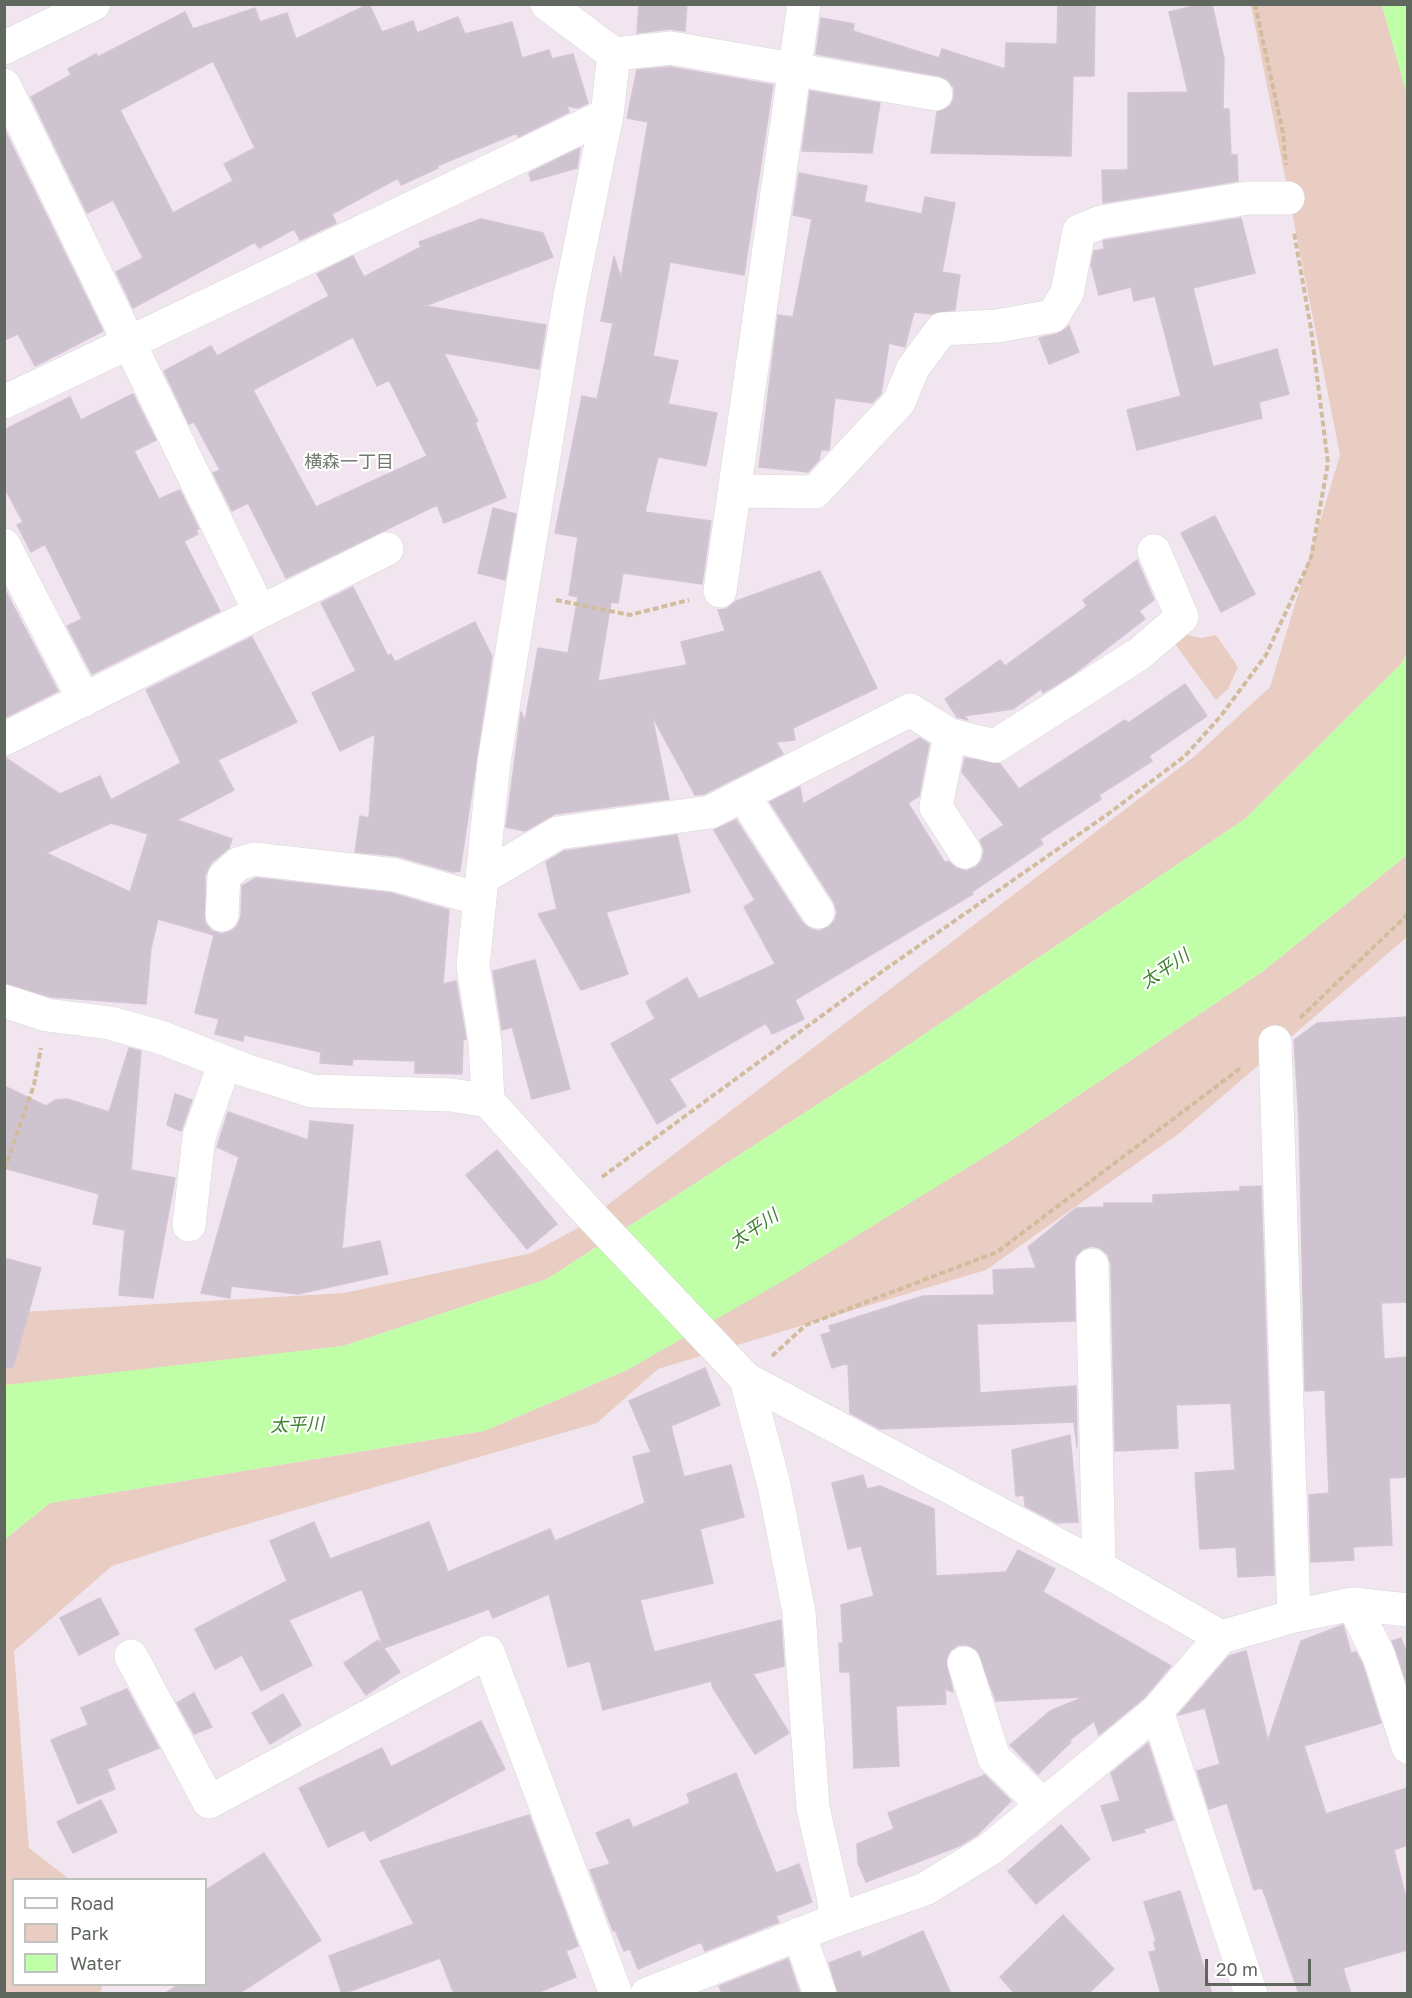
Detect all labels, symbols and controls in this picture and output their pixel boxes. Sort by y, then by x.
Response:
district label: 横森一丁目 [304,451,394,473]
water label: 太平川 [1137,945,1193,993]
water label: 太平川 [726,1205,782,1253]
water label: 太平川 [270,1413,324,1437]
legend [12,1878,207,1986]
text: Road [70,1892,114,1914]
text: Park [70,1922,109,1944]
scale bar [1208,1947,1314,1985]
text: Water [70,1952,121,1974]
text: 20 m [1216,1958,1258,1980]

